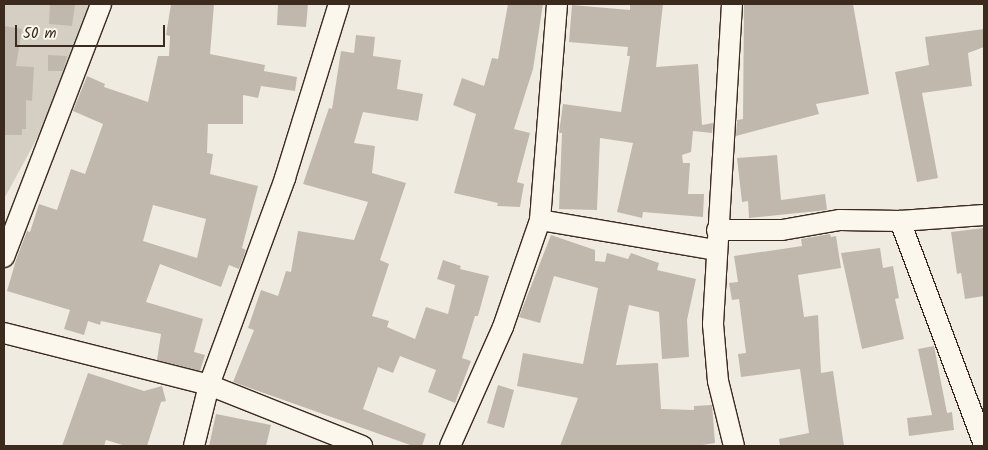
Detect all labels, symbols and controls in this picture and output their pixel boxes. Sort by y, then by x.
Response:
scale bar [18,15,168,47]
text: 50 m [23,22,57,46]

